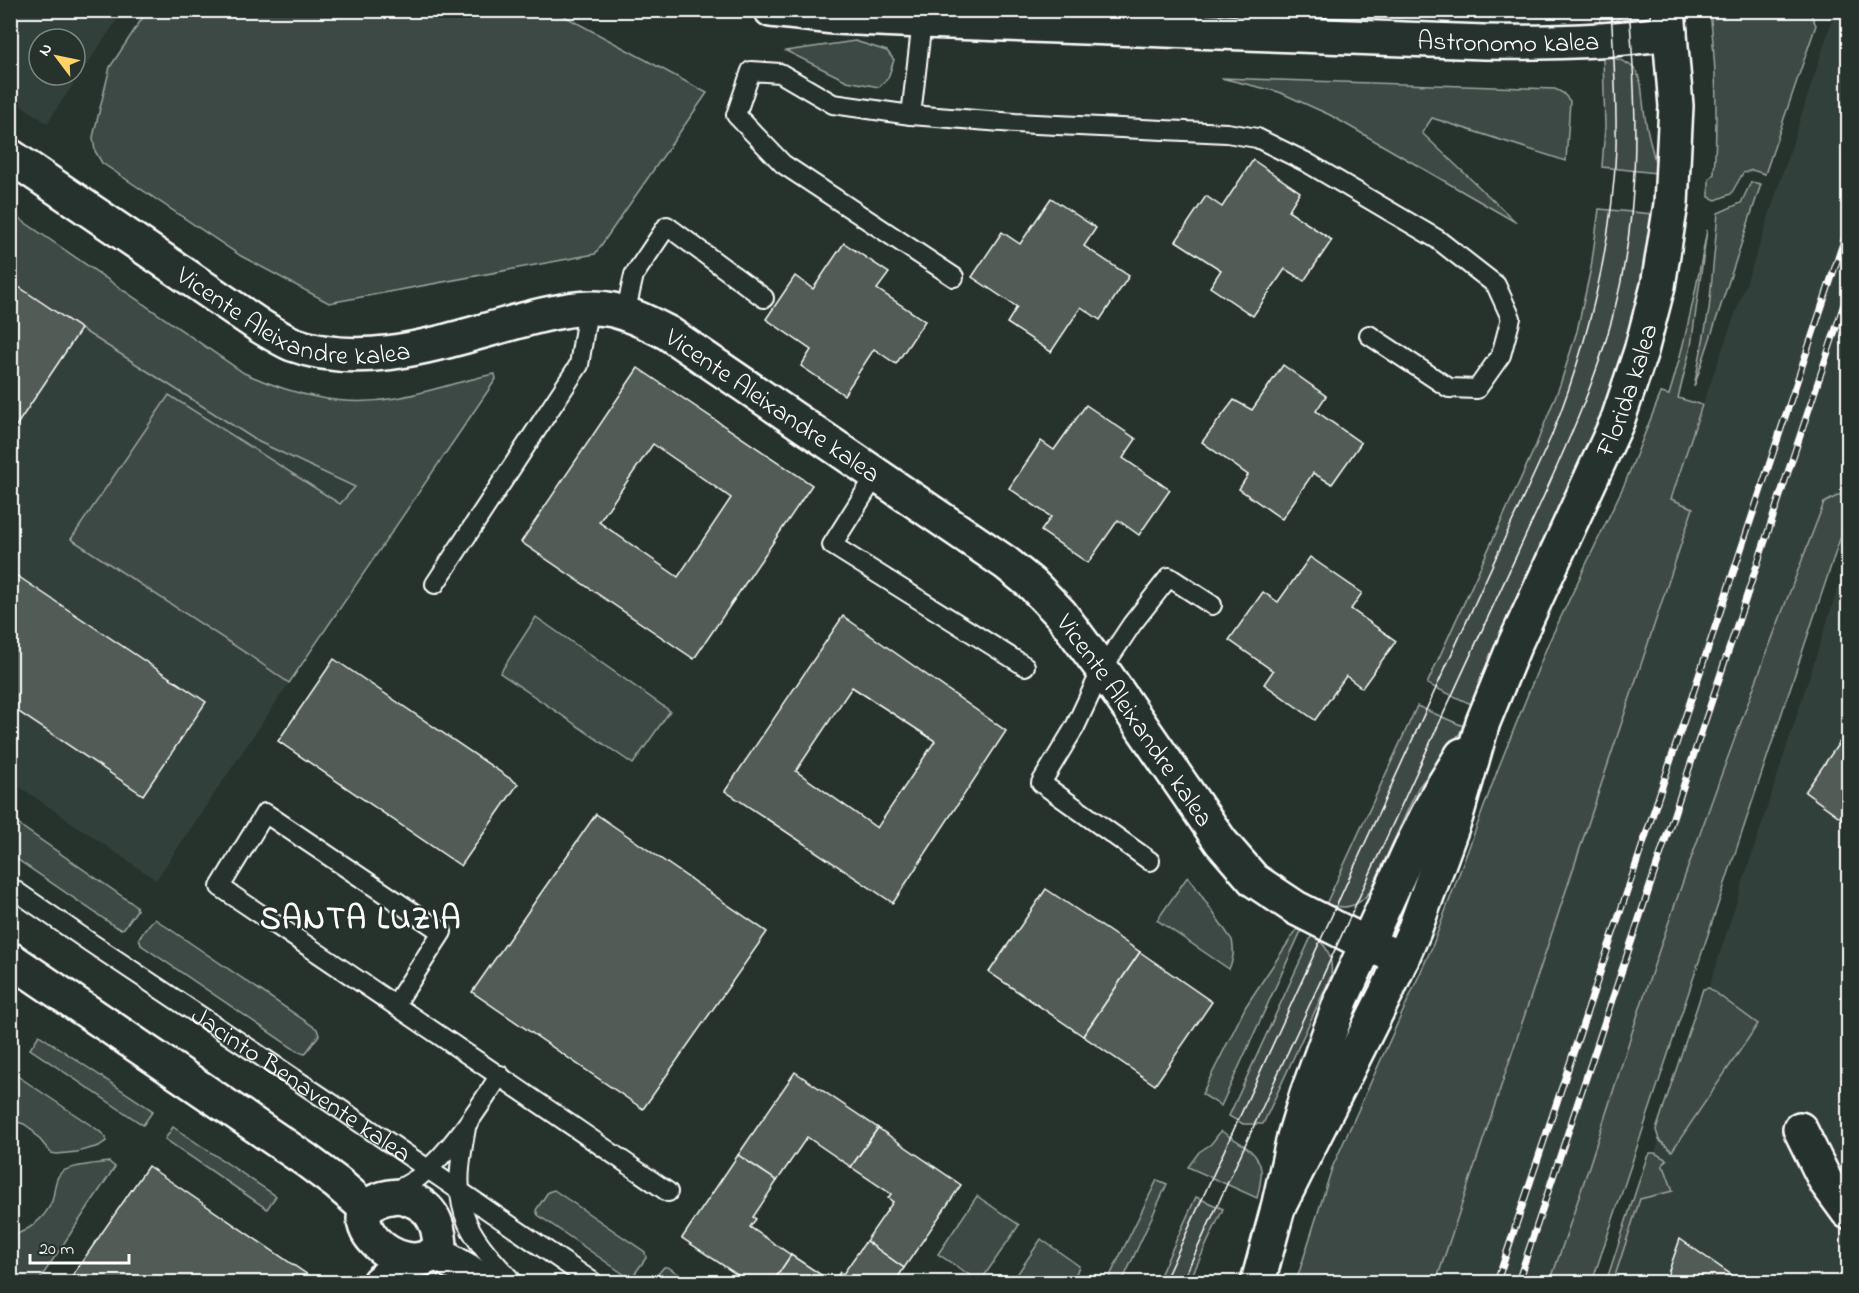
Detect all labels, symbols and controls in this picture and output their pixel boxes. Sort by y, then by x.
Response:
street label: Astronomo kalea [1417,24,1600,64]
north arrow [27,27,87,87]
text: N [33,39,59,61]
street label: Vicente Aleixandre kalea [167,258,413,377]
street label: Vicente Aleixandre kalea [656,320,887,494]
street label: Florida kalea [1587,320,1669,464]
street label: Vicente Aleixandre kalea [1045,606,1221,836]
district label: SANTA LUZIA [260,897,462,944]
street label: Jacinto Benavente kalea [182,999,418,1174]
scale bar [30,1227,129,1265]
text: 20 m [39,1237,74,1263]

